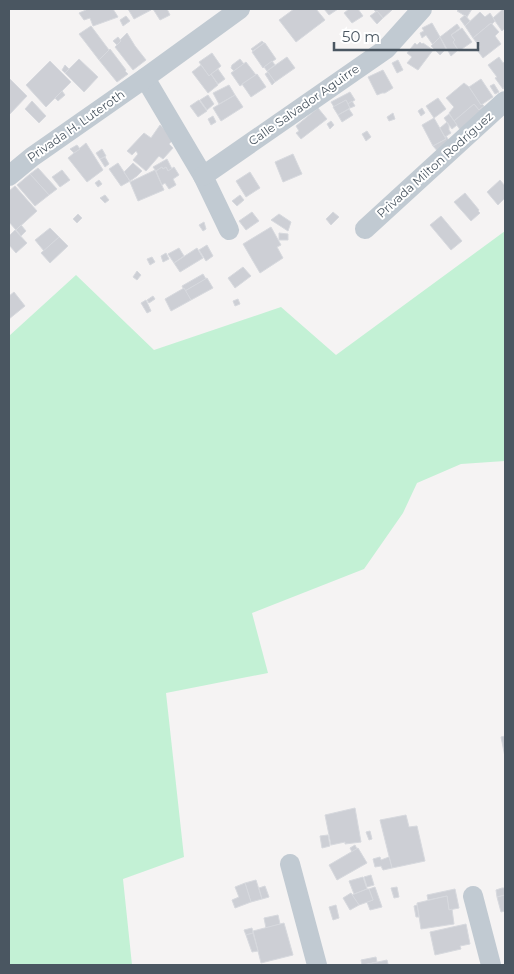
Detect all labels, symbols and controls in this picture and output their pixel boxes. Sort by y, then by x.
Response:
scale bar [334,20,478,52]
text: 50 m [342,27,380,46]
street label: Calle Salvador Aguirre [245,61,362,149]
street label: Privada H. Luteroth [24,86,127,165]
street label: Privada Milton Rodríguez [373,108,496,221]

